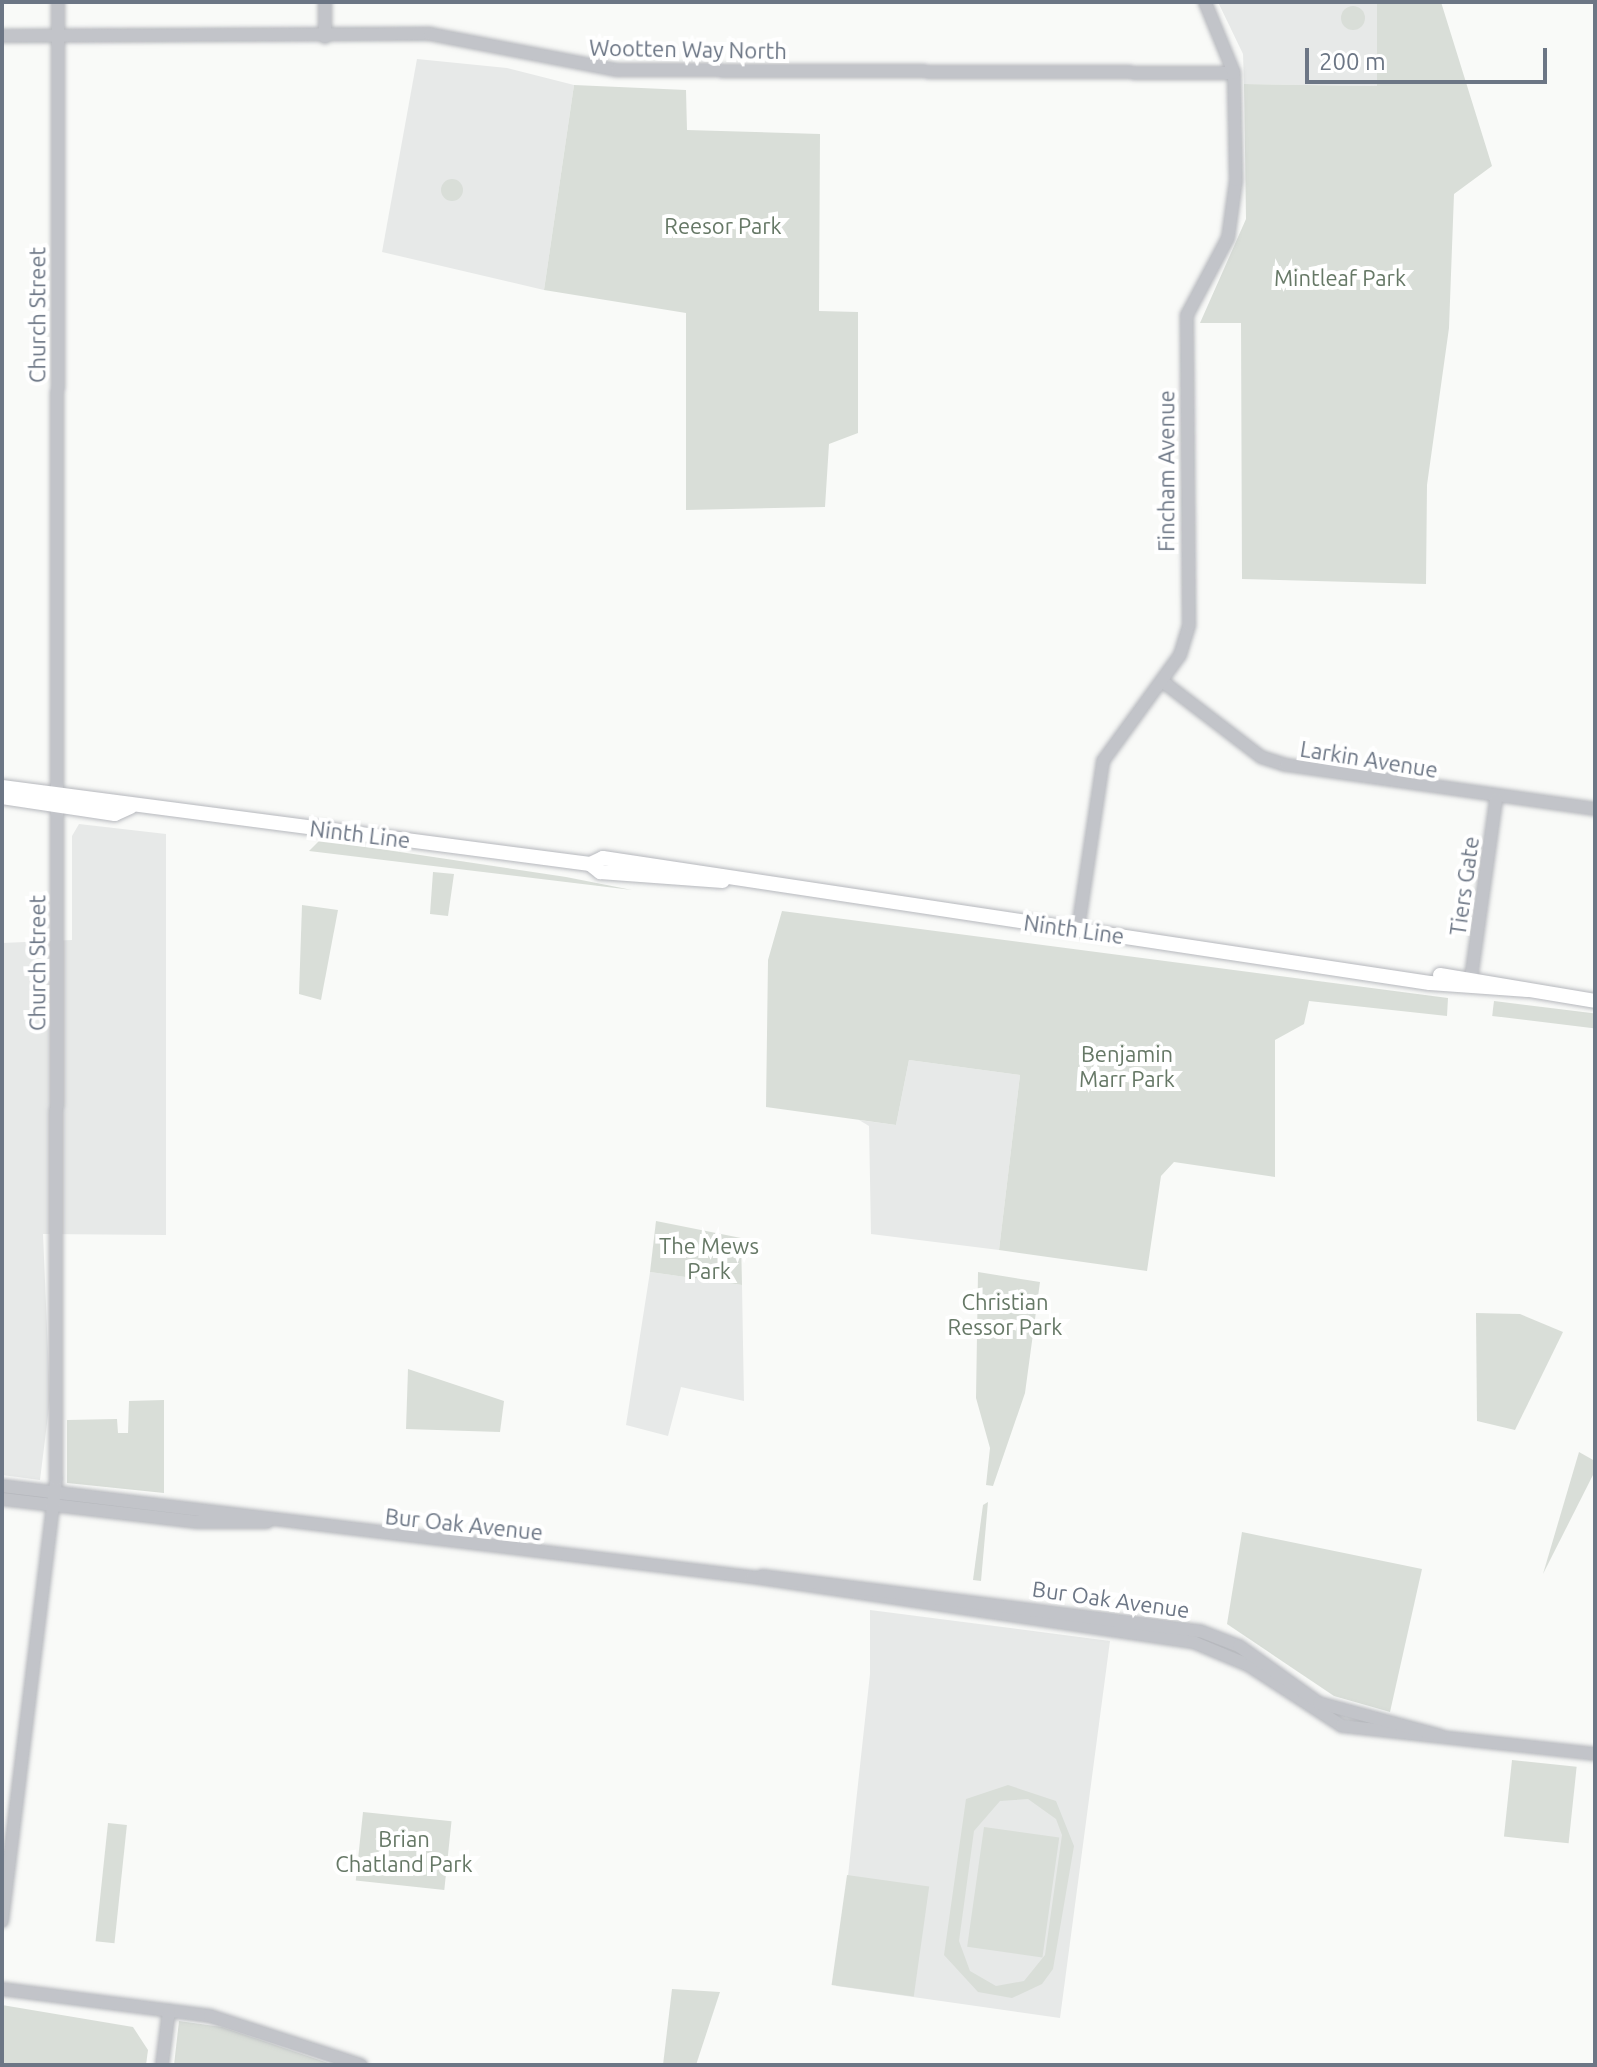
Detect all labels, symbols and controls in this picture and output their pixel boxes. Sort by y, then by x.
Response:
scale bar [1309,32,1551,82]
street label: Wootten Way North [589,34,787,64]
text: 200 m [1319,48,1386,75]
park label: Reesor Park [664,213,782,239]
street label: Church Street [24,247,50,383]
park label: Mintleaf Park [1274,265,1406,291]
street label: Fincham Avenue [1153,390,1179,552]
street label: Larkin Avenue [1298,735,1440,783]
street label: Ninth Line [308,815,412,853]
street label: Tiers Gate [1444,835,1484,937]
street label: Church Street [24,895,50,1031]
street label: Ninth Line [1022,909,1126,949]
park label: Benjamin Marr Park [1079,1040,1175,1092]
park label: The Mews Park [659,1232,759,1284]
park label: Christian Ressor Park [948,1288,1062,1340]
street label: Bur Oak Avenue [384,1503,544,1545]
street label: Bur Oak Avenue [1031,1575,1191,1623]
park label: Brian Chatland Park [335,1825,473,1876]

